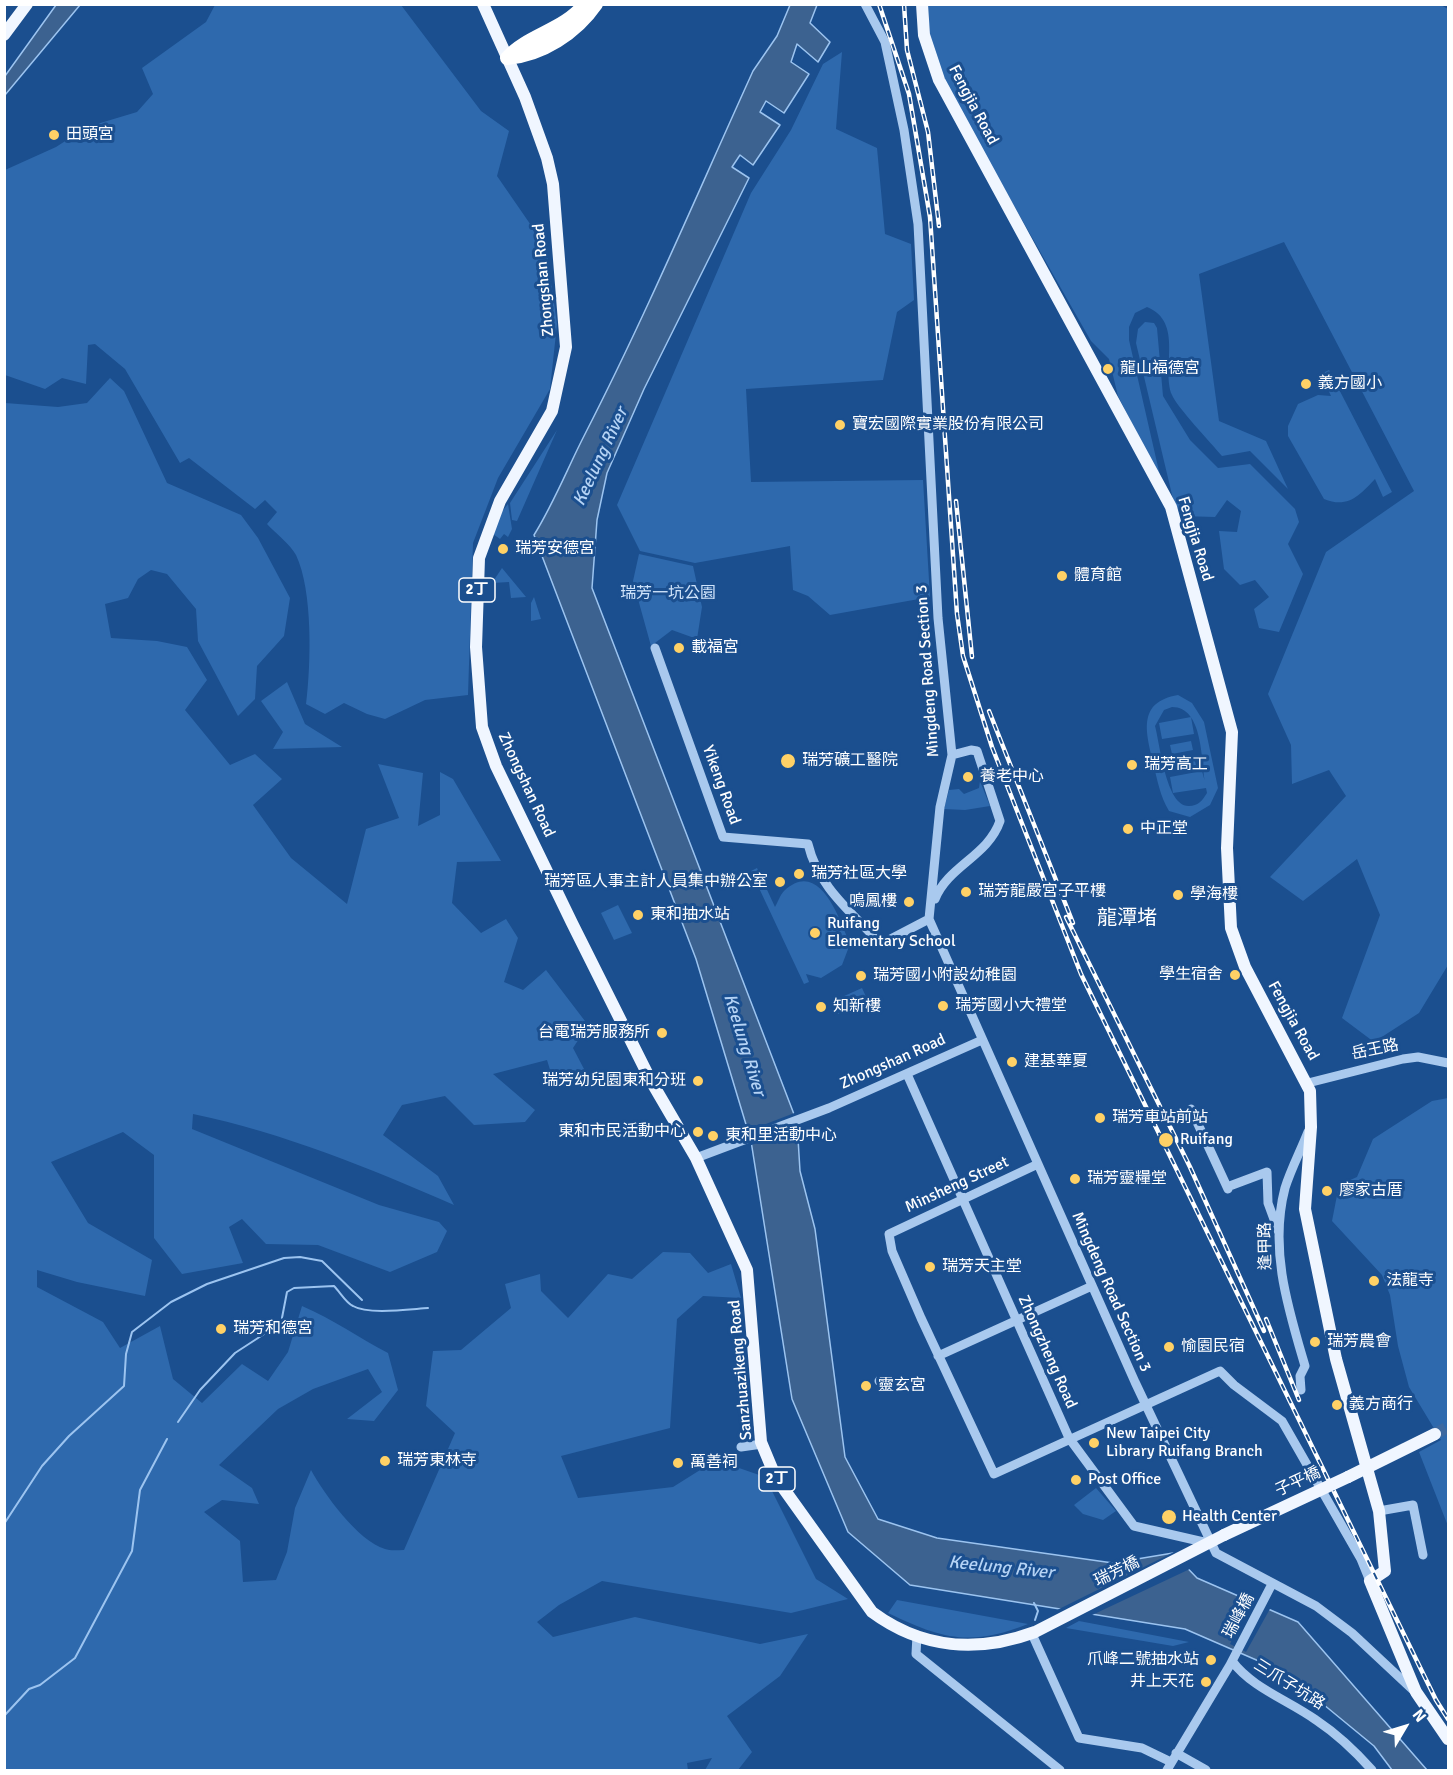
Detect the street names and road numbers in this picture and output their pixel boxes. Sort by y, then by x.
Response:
street label: Fengjia Road [944,62,1002,148]
street label: Zhongshan Road [529,223,559,337]
street label: Fengjia Road [1173,494,1217,584]
road number: 2丁 [459,578,495,602]
street label: Mingdeng Road Section 3 [912,584,944,758]
street label: Zhongshan Road [493,730,559,840]
street label: Yikeng Road [698,743,744,827]
street label: Fengjia Road [1263,978,1323,1064]
street label: Zhongshan Road [837,1030,949,1094]
street label: 岳王路 [1350,1036,1400,1064]
street label: Minsheng Street [902,1153,1012,1217]
street label: Mingdeng Road Section 3 [1067,1209,1155,1375]
street label: 逢甲路 [1256,1222,1276,1270]
street label: Zhongzheng Road [1013,1292,1081,1412]
street label: Sanzhuazikeng Road [725,1299,757,1441]
street label: 子平橋 [1272,1463,1324,1501]
road number: 2丁 [759,1467,795,1491]
street label: 瑞芳橋 [1091,1553,1143,1591]
street label: 瑞峰橋 [1219,1590,1259,1642]
street label: 三爪子坑路 [1250,1656,1328,1714]

